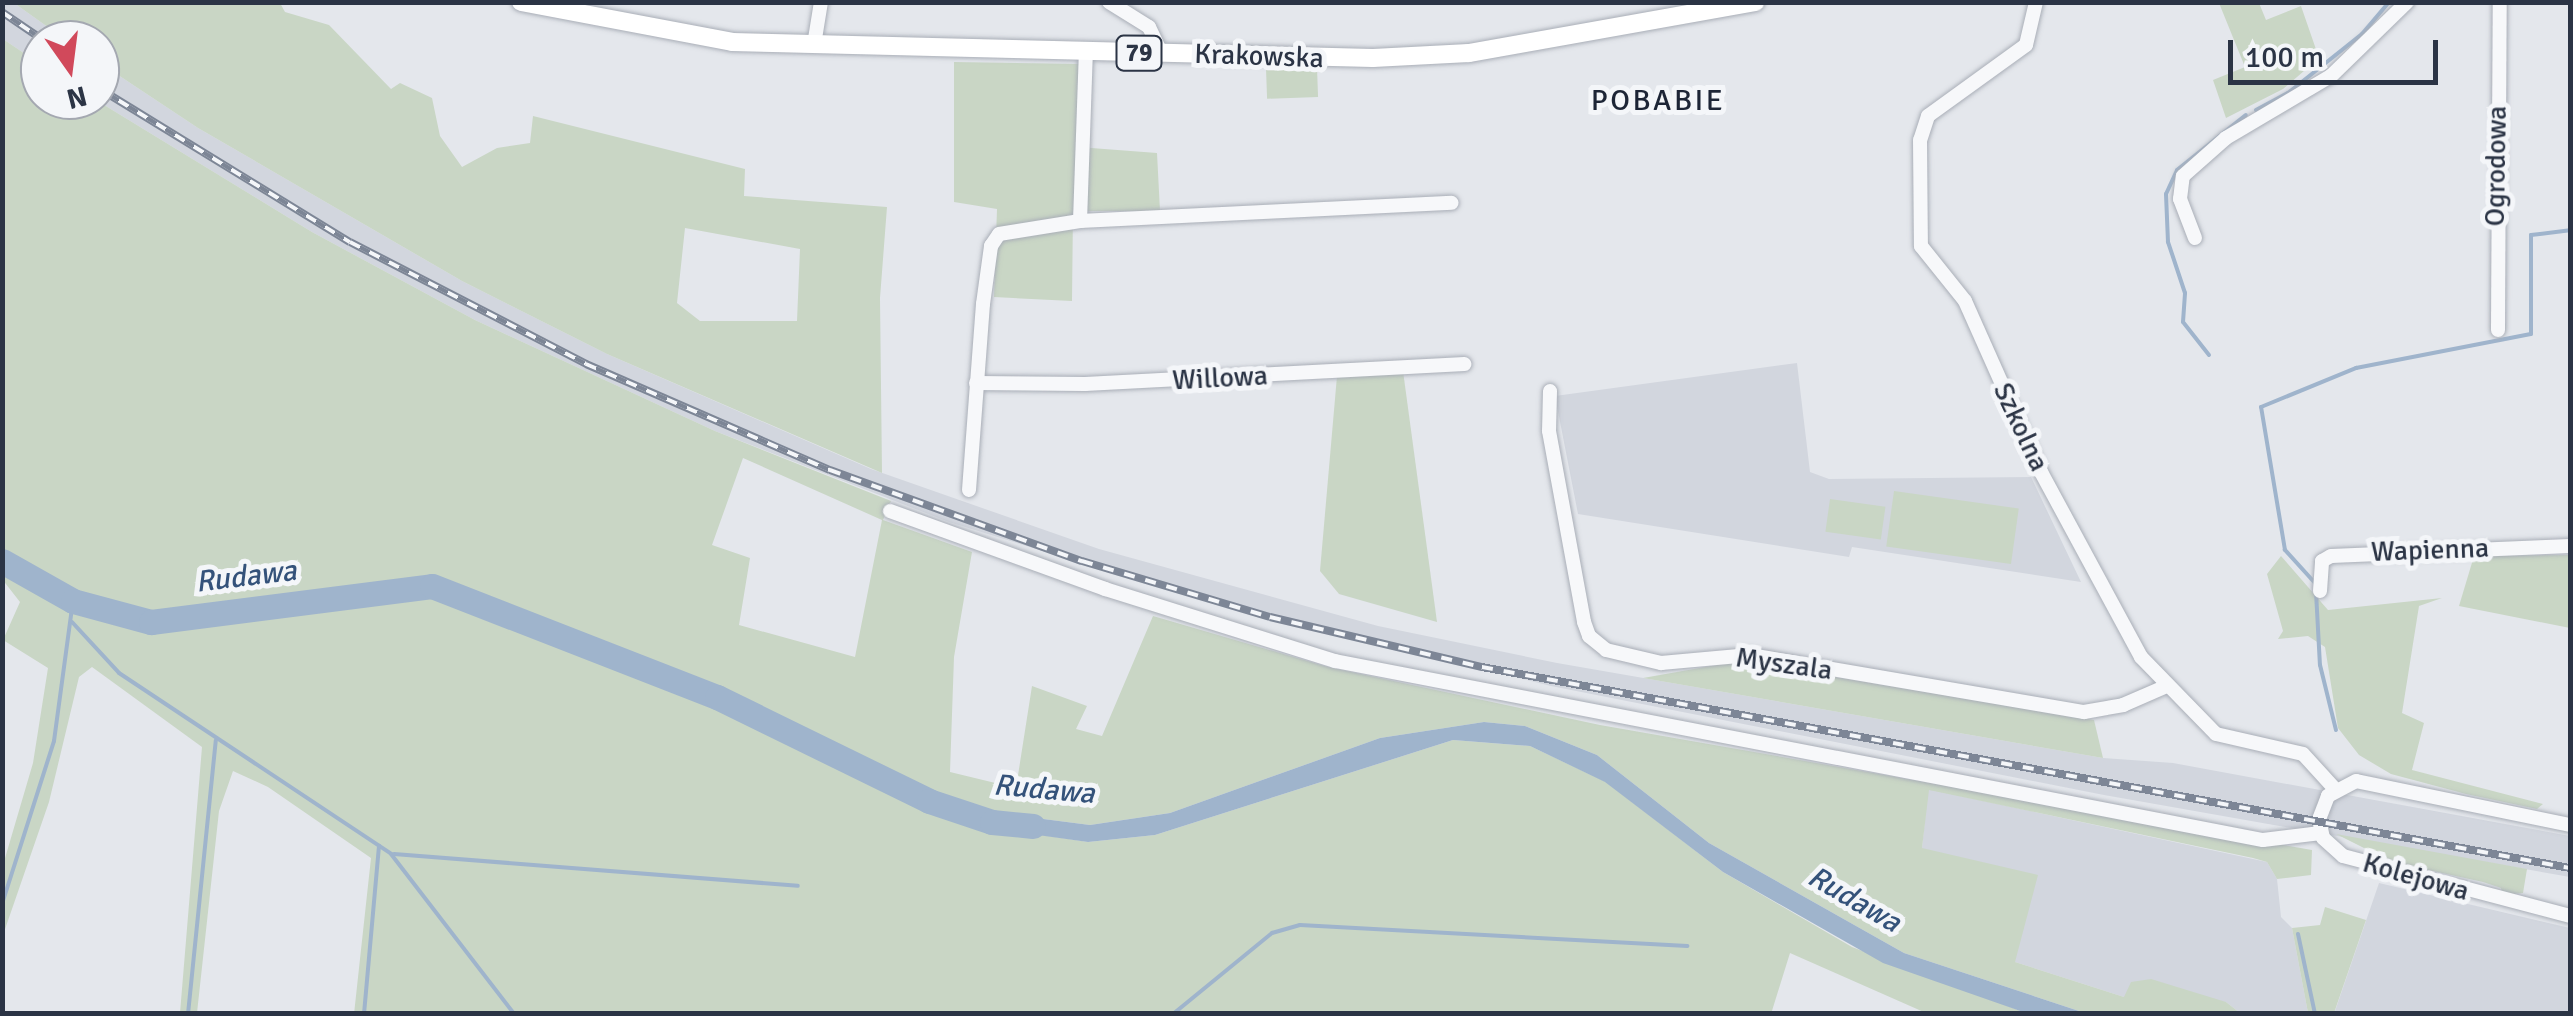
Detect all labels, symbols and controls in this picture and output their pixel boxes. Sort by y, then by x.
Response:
north arrow [20,20,120,120]
scale bar [2233,20,2443,82]
road number: 79 [1114,33,1164,73]
street label: Krakowska [1194,37,1324,75]
text: 100 m [2245,39,2324,76]
text: N [63,78,90,116]
district label: POBABIE [1591,83,1725,119]
street label: Ogrodowa [2478,105,2514,227]
street label: Willowa [1171,359,1269,397]
street label: Szkolna [1986,377,2056,477]
street label: Wapienna [2370,531,2490,569]
water label: Rudawa [194,553,298,601]
street label: Myszala [1734,641,1834,687]
water label: Rudawa [992,768,1096,812]
street label: Kolejowa [2359,846,2473,908]
water label: Rudawa [1801,859,1907,941]

